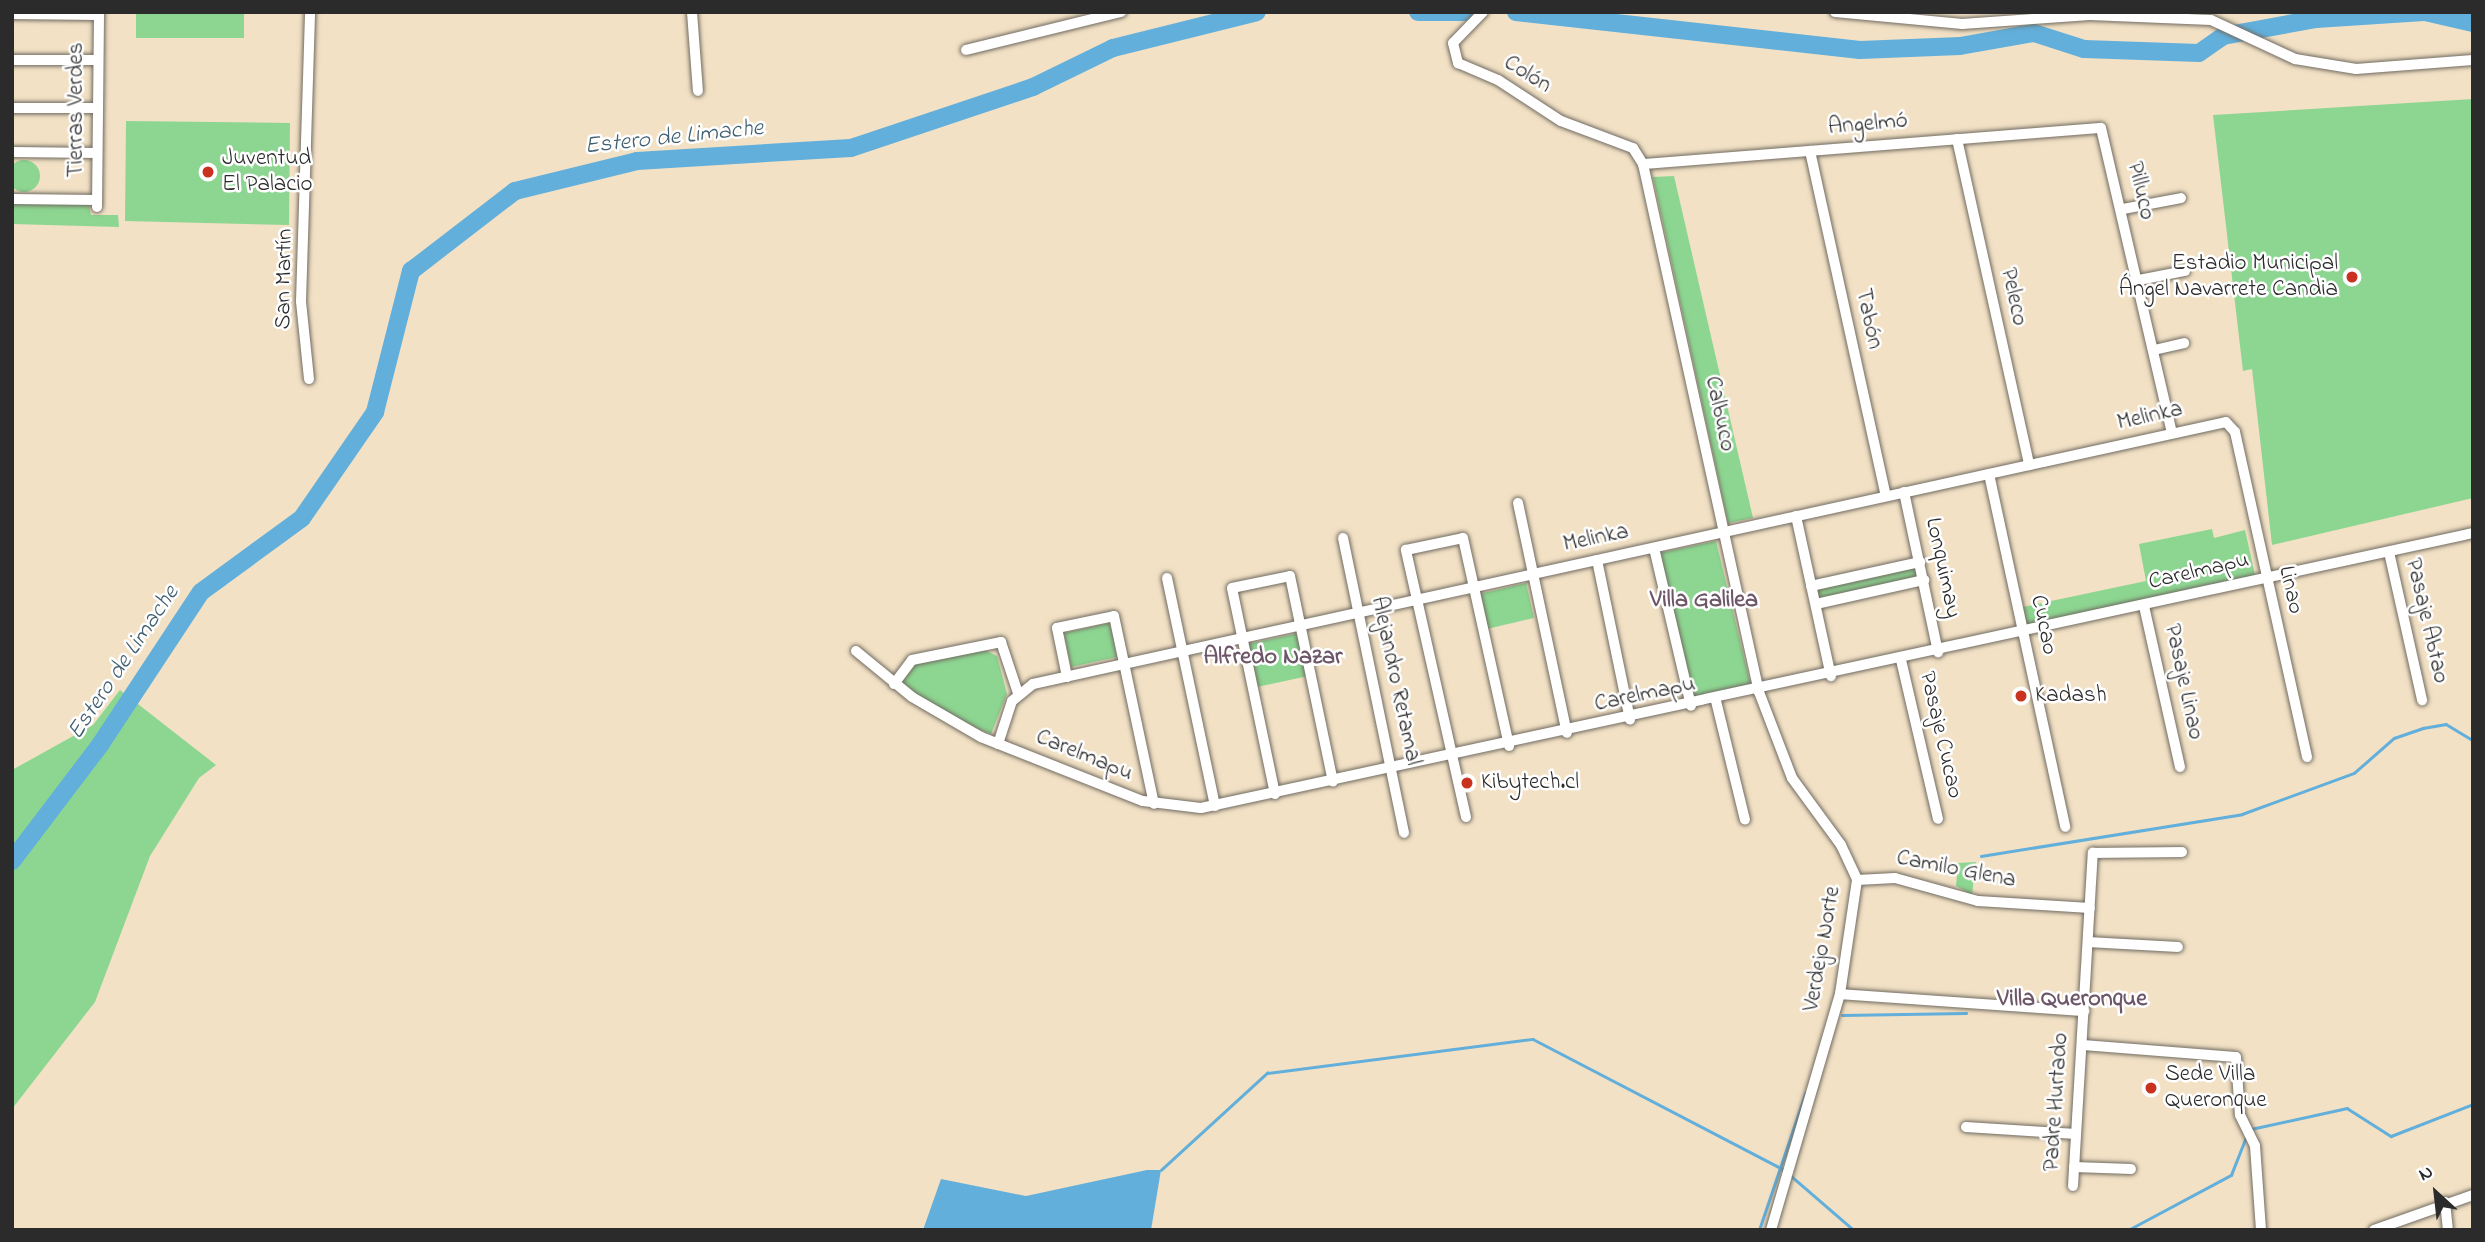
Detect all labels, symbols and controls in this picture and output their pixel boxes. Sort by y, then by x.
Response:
street label: Tierras Verdes [63,43,91,177]
street label: Colón [1498,50,1556,100]
street label: Angelmó [1827,108,1909,142]
water label: Estero de Limache [583,114,765,162]
place label: Juventud El Palacio [222,145,313,199]
street label: Pilluco [2120,159,2160,223]
marker: Juventud El Palacio [200,164,216,180]
street label: San Martín [270,228,300,330]
place label: Estadio Municipal Ángel Navarrete Candia [2119,250,2338,304]
street label: Peleco [1993,265,2033,329]
marker: Estadio Municipal Ángel Navarrete Candia [2344,269,2360,285]
street label: Tabón [1848,286,1888,352]
street label: Calbuco [1698,374,1740,454]
street label: Melinka [2115,396,2185,438]
street label: Lonquimay [1918,515,1966,621]
street label: Melinka [1561,519,1631,559]
street label: Carelmapu [2146,547,2252,597]
street label: Pasaje Abtao [2398,556,2454,686]
street label: Linao [2271,563,2309,617]
water label: Estero de Limache [62,581,186,745]
district label: Villa Galilea [1650,587,1758,615]
street label: Cucao [2023,593,2063,657]
street label: Alejandro Retamal [1364,594,1426,768]
street label: Pasaje Linao [2157,622,2209,742]
district label: Alfredo Nazar [1203,644,1343,672]
street label: Pasaje Cucao [1912,669,1968,801]
street label: Carelmapu [1592,671,1698,719]
place label: Kadash [2035,682,2107,710]
marker: Kadash [2013,688,2029,704]
street label: Carelmapu [1031,724,1137,788]
place label: Kibytech.cl [1481,769,1579,797]
marker: Kibytech.cl [1459,775,1475,791]
street label: Camilo Glena [1894,845,2018,895]
street label: Verdejo Norte [1798,884,1848,1014]
district label: Villa Queronque [1997,986,2147,1014]
street label: Padre Hurtado [2038,1032,2076,1172]
place label: Sede Villa Queronque [2165,1061,2267,1115]
marker: Sede Villa Queronque [2143,1080,2159,1096]
north arrow [2401,1158,2471,1228]
text: N [2414,1159,2438,1189]

